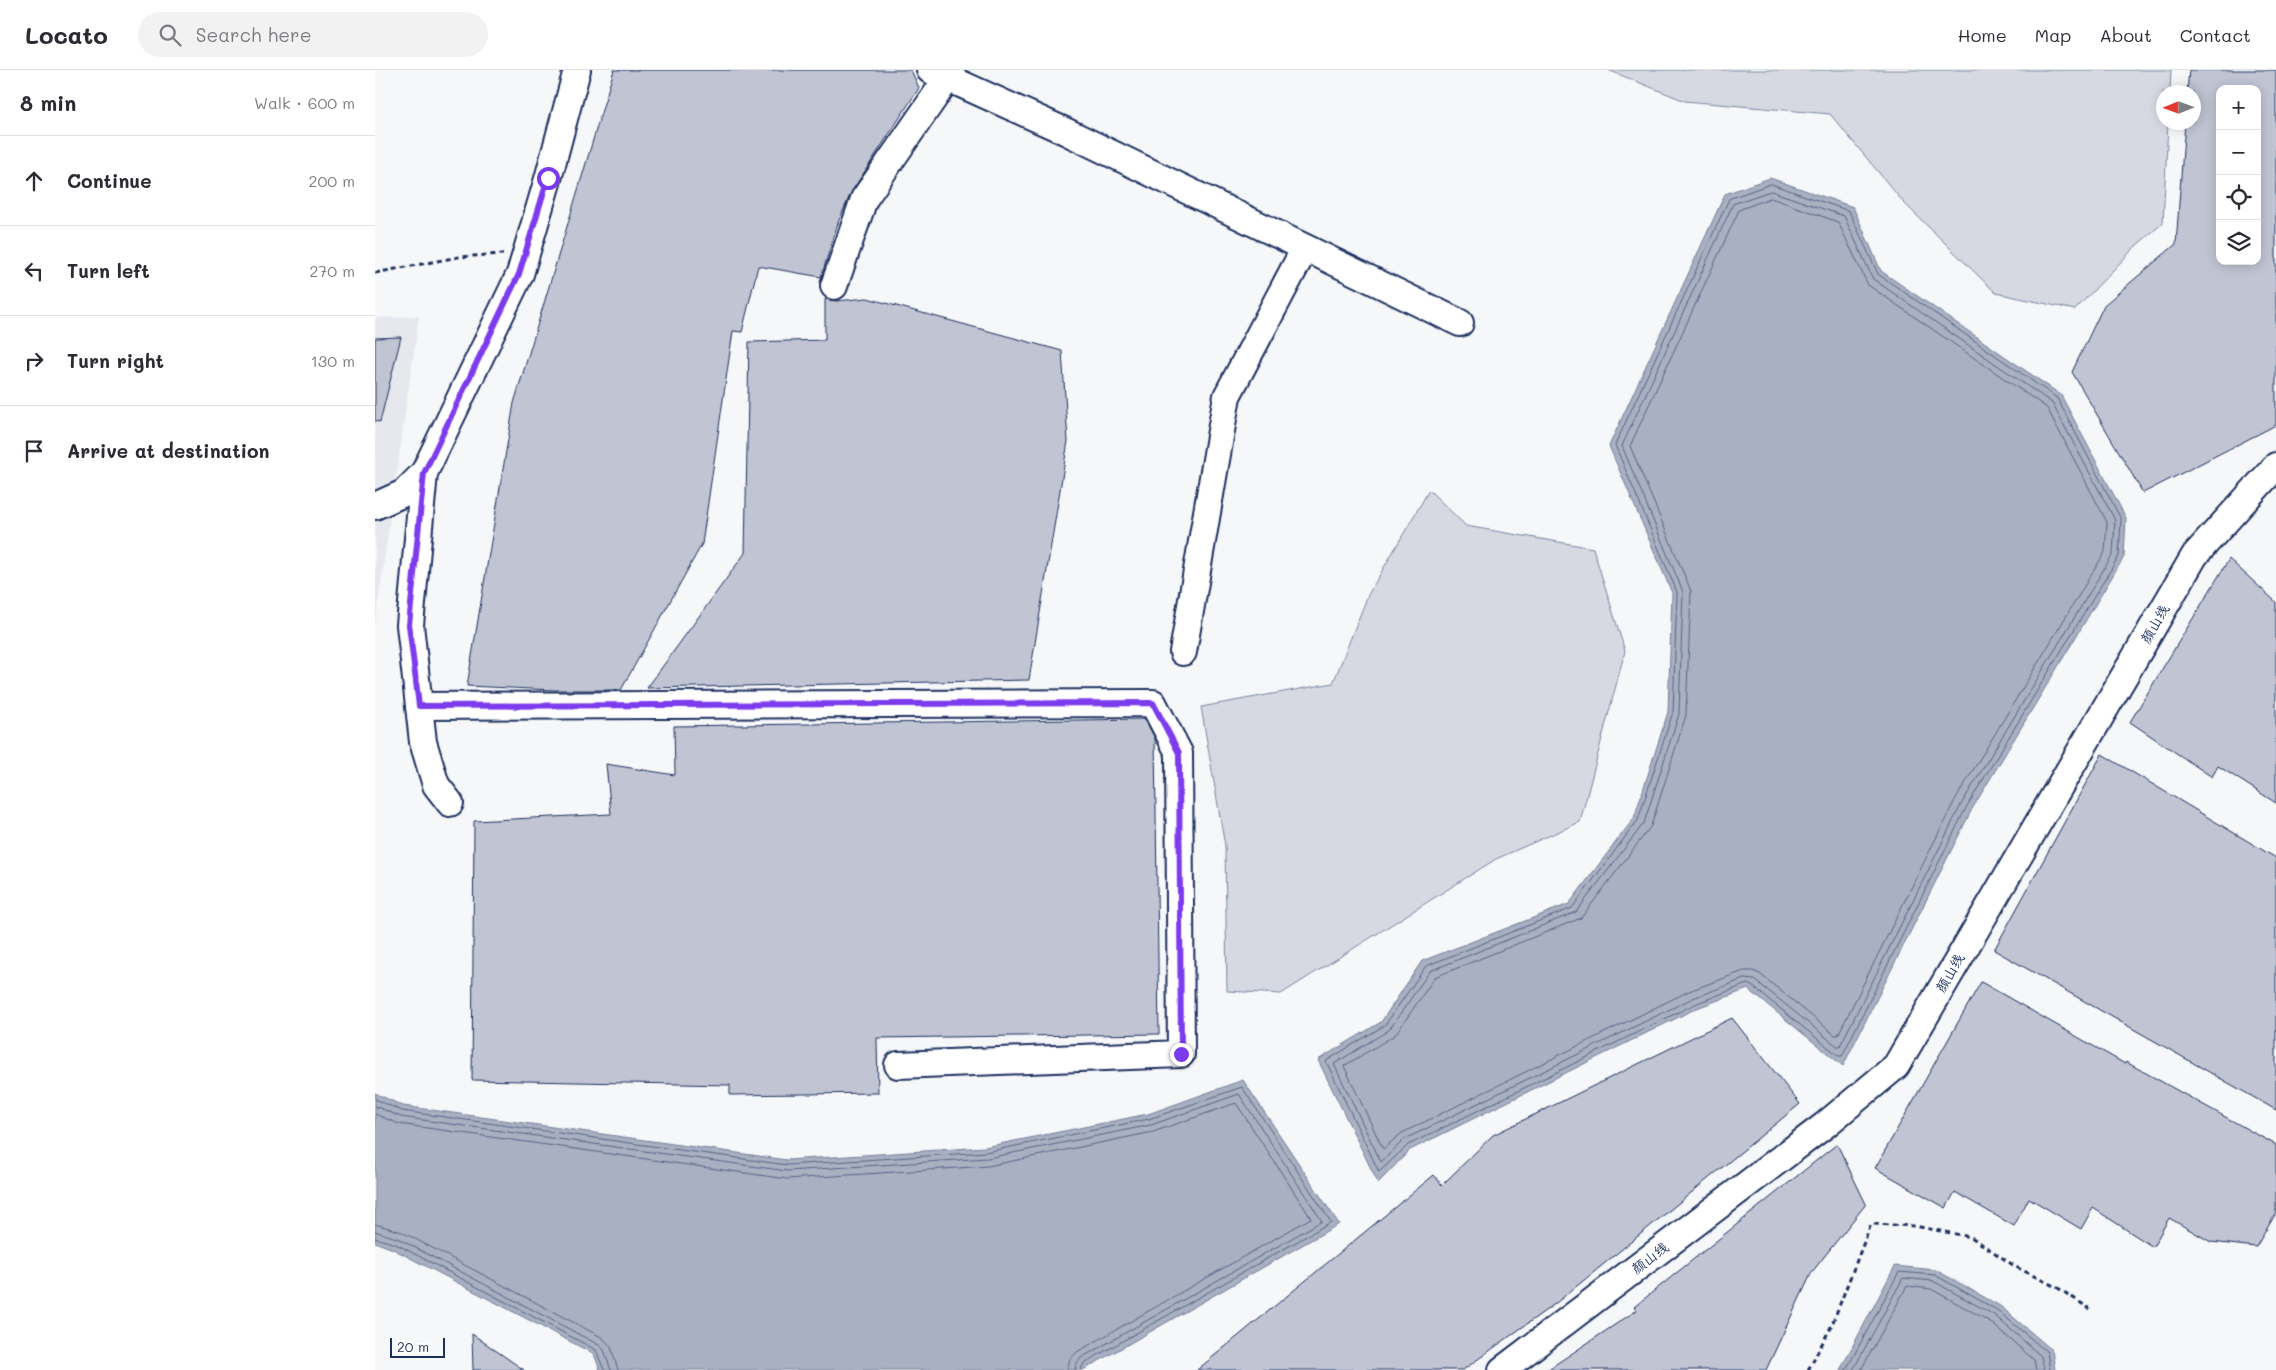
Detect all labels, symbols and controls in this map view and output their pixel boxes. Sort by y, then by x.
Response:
search box [138,12,488,57]
text: Locato [25,19,108,50]
icon: search [156,21,184,49]
text: Search here [196,22,311,47]
text: Home [1958,23,2007,47]
text: Map [2035,23,2071,47]
text: About [2099,23,2152,47]
text: Contact [2180,23,2251,47]
north arrow [2156,85,2201,130]
map controls [2216,85,2261,265]
button: + [2216,85,2261,130]
text: 8 min [20,89,76,116]
text: Walk · 600 m [254,92,355,113]
button: − [2216,130,2261,175]
icon: ahead [20,167,48,195]
route start [537,167,560,190]
text: Continue [67,168,152,193]
text: 200 m [308,170,355,191]
button: locate [2216,175,2261,220]
button: layers [2216,220,2261,265]
icon: left [20,257,48,285]
text: Turn left [67,258,150,283]
text: 270 m [309,260,355,281]
icon: right [20,347,48,375]
text: Turn right [67,348,164,373]
text: 130 m [311,350,355,371]
icon: arrive [20,437,48,465]
text: Arrive at destination [67,438,270,463]
street label: 颜山线 [2136,601,2173,647]
street label: 颜山线 [1931,950,1968,996]
route end [1170,1043,1193,1066]
street label: 颜山线 [1627,1237,1672,1278]
scale bar [390,1335,445,1358]
text: 20 m [397,1337,429,1356]

